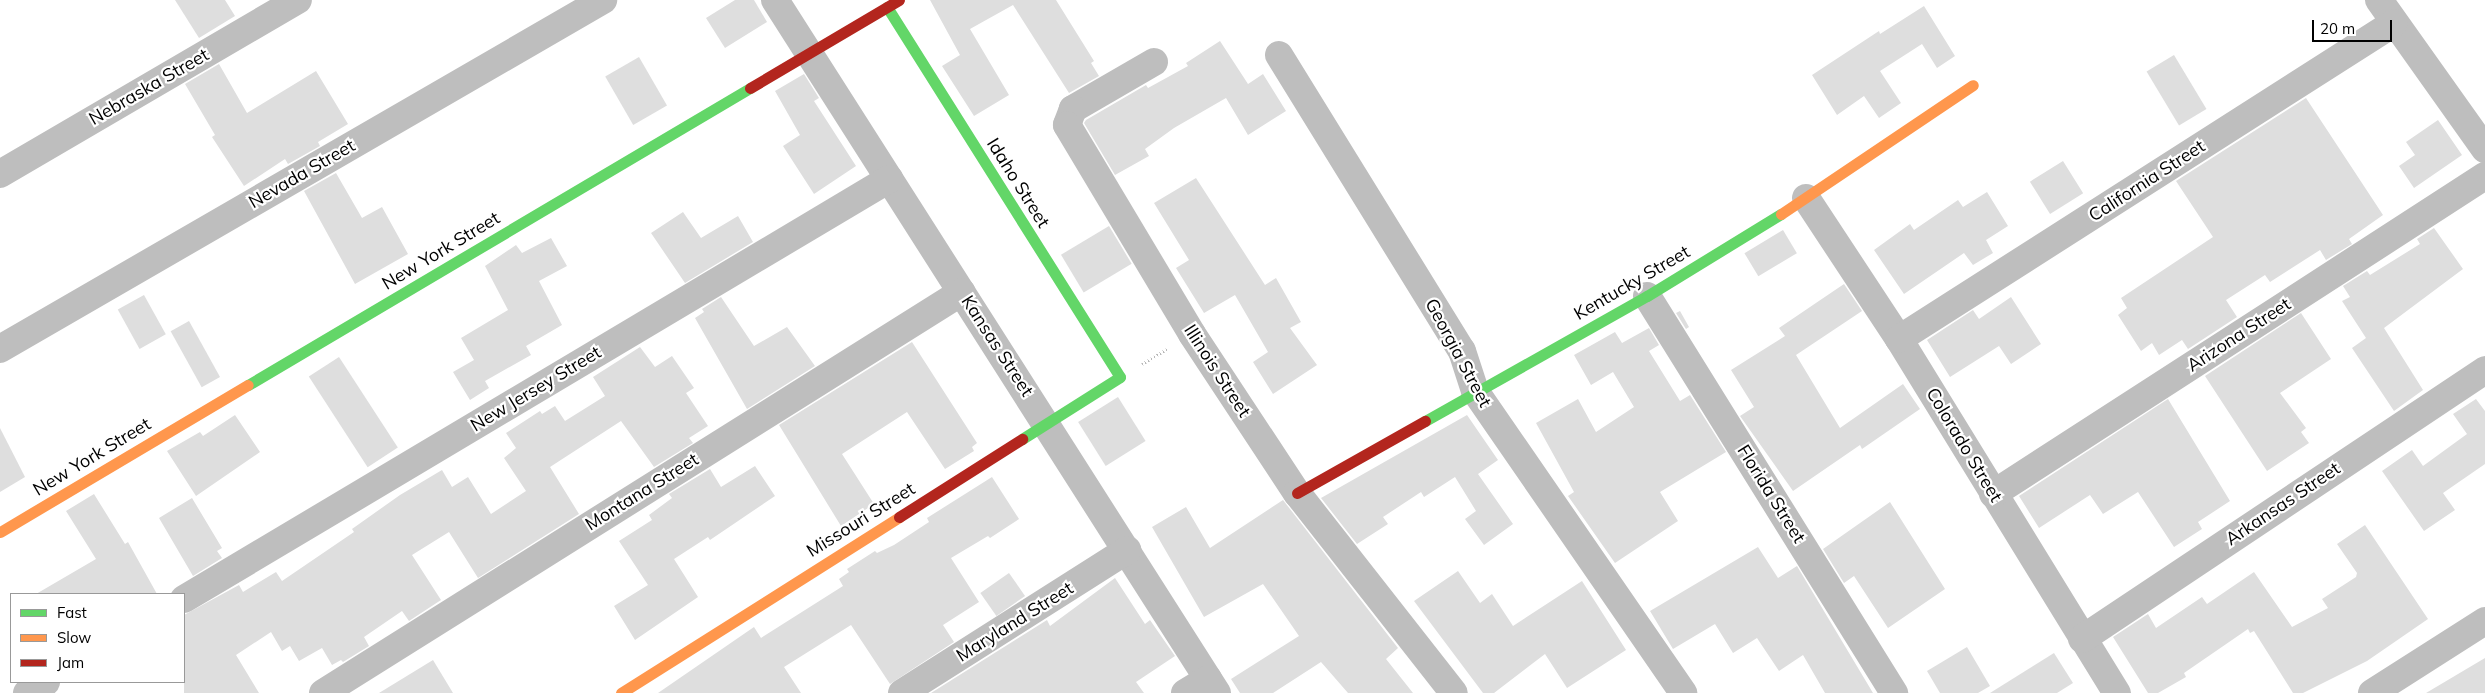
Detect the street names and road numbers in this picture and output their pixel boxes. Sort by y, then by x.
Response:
street label: Nebraska Street [85,44,213,130]
street label: Idaho Street [982,134,1054,232]
street label: Nevada Street [245,135,359,213]
street label: California Street [2085,135,2209,227]
street label: New York Street [378,207,504,295]
street label: Kentucky Street [1570,241,1694,325]
street label: Kansas Street [956,292,1038,400]
street label: Arizona Street [2183,293,2295,377]
street label: Georgia Street [1420,295,1496,411]
street label: Illinois Street [1179,321,1255,421]
street label: New Jersey Street [467,342,605,436]
street label: Colorado Street [1921,384,2007,506]
street label: New York Street [29,413,155,501]
street label: Florida Street [1732,441,1810,547]
street label: Montana Street [581,449,703,535]
street label: Arkansas Street [2222,458,2344,550]
street label: Missouri Street [803,478,919,562]
street label: Maryland Street [953,577,1077,667]

